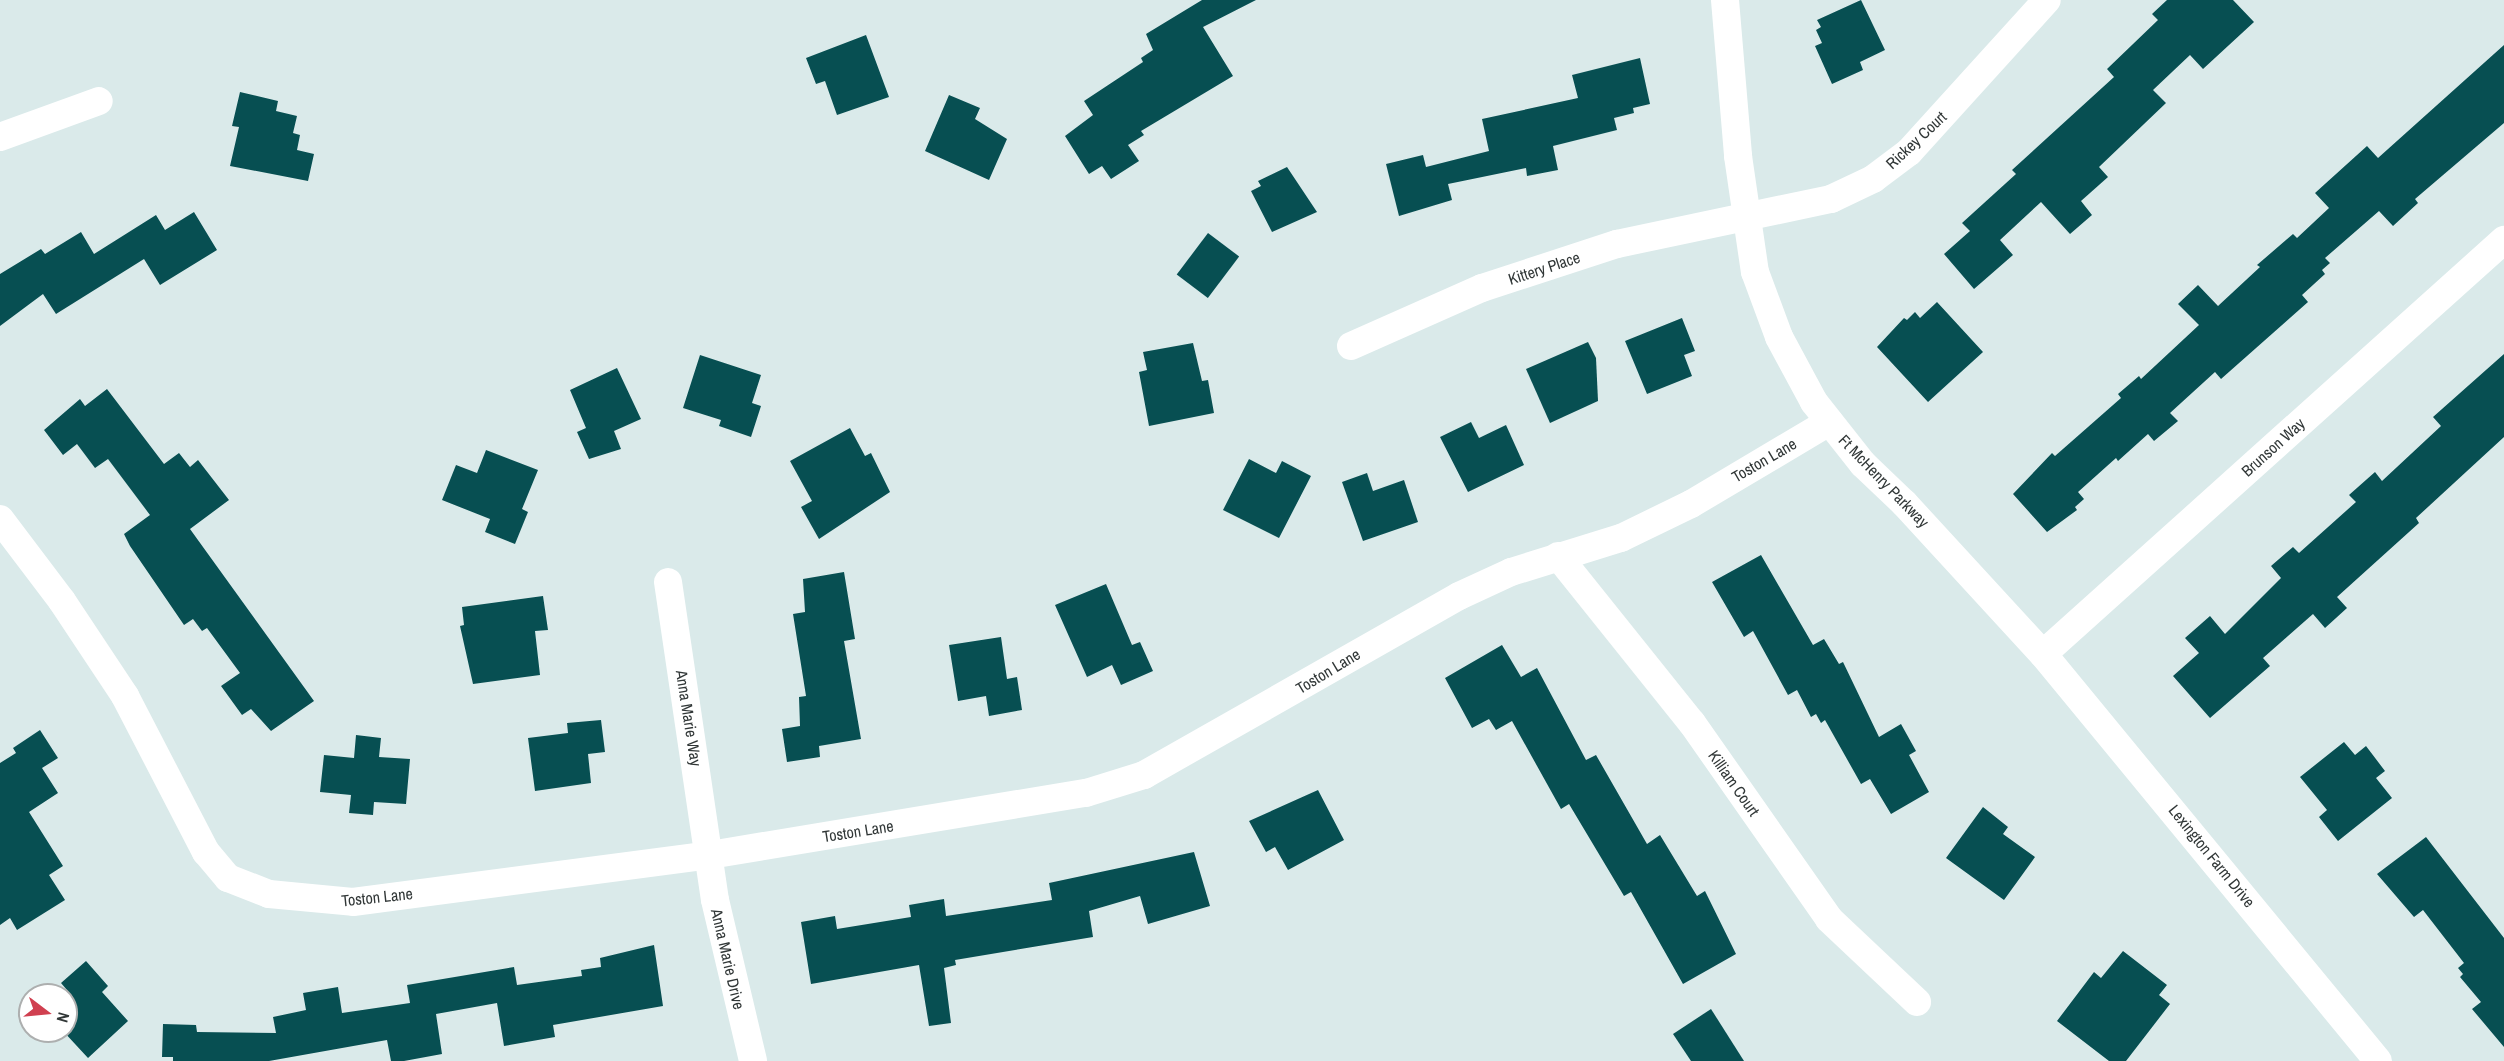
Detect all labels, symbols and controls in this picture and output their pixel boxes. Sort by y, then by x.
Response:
street label: Rickey Court [1882,107,1950,173]
street label: Kittery Place [1506,247,1582,289]
street label: Brunson Way [2237,414,2309,480]
street label: Ft McHenry Parkway [1835,431,1933,531]
street label: Toston Lane [1728,434,1800,486]
street label: Toston Lane [1292,644,1364,698]
street label: Anna Marie Way [672,668,706,768]
street label: Killiam Court [1704,746,1764,820]
street label: Lexington Farm Drive [2165,801,2259,911]
street label: Toston Lane [821,816,895,846]
street label: Toston Lane [340,884,414,910]
street label: Anna Marie Drive [707,907,749,1011]
north arrow [18,983,78,1043]
text: N [52,1010,75,1025]

